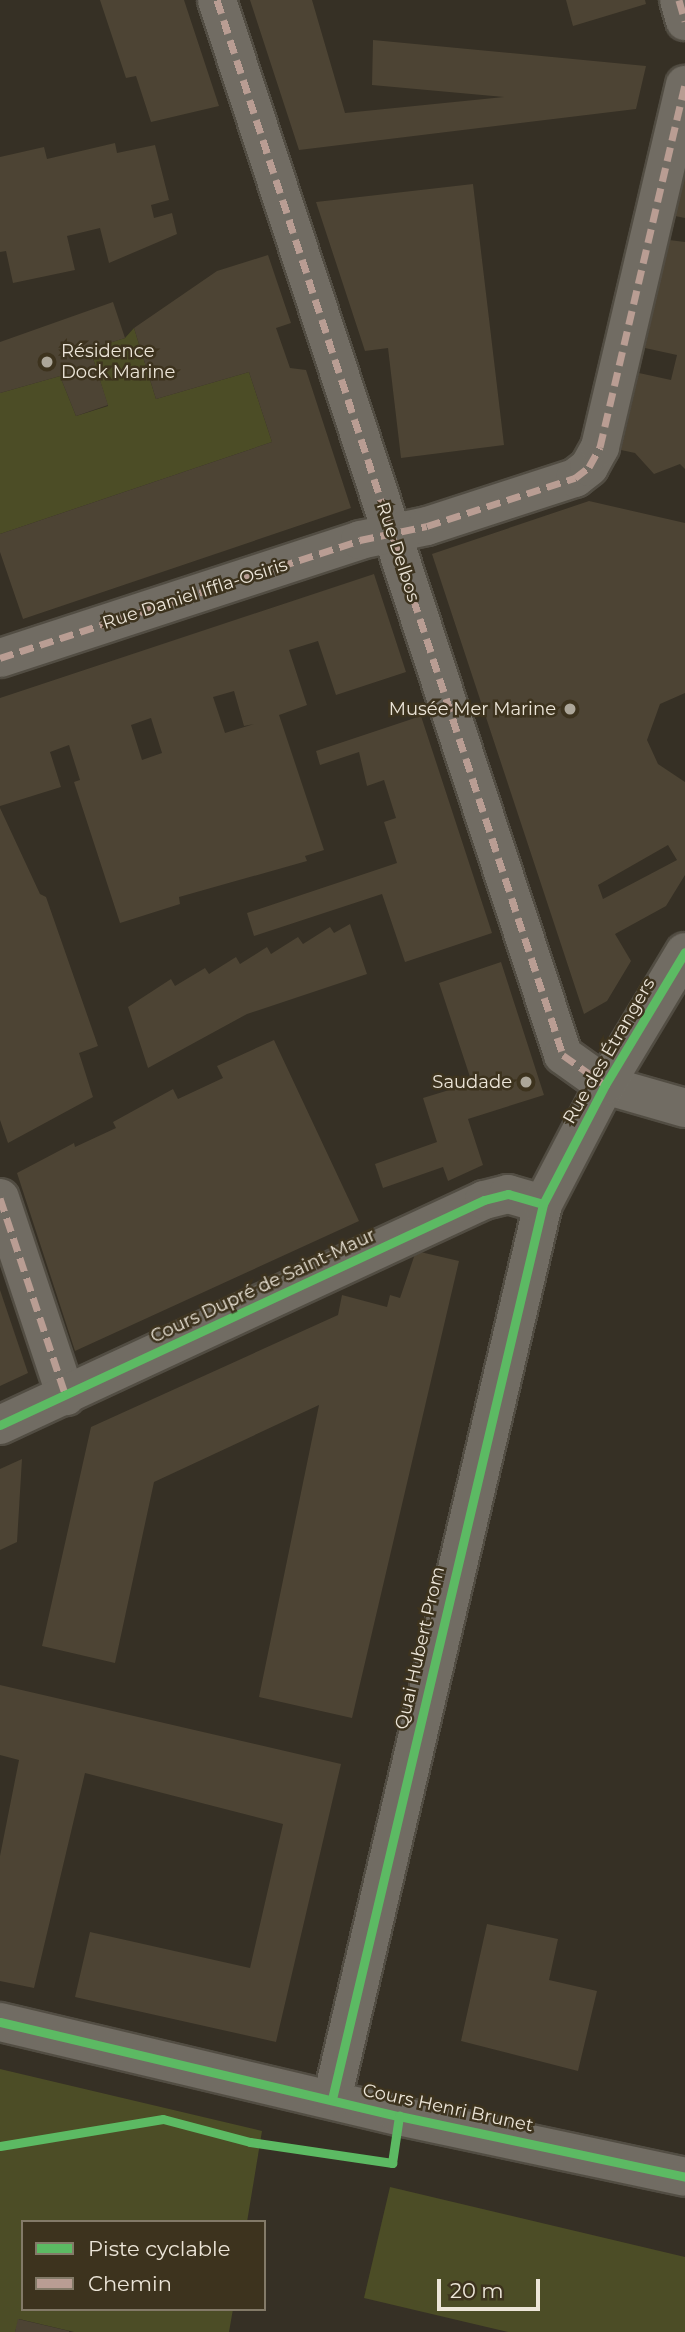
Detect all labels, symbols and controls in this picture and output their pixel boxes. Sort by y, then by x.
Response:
place label: Résidence Dock Marine [61,341,175,384]
marker: Résidence Dock Marine [39,354,55,370]
street label: Rue Delbos [372,499,424,605]
street label: Rue Daniel Iffla-Osiris [100,554,290,634]
place label: Musée Mer Marine [389,698,556,720]
marker: Musée Mer Marine [562,701,578,717]
street label: Rue des Étrangers [558,974,660,1128]
place label: Saudade [432,1071,512,1093]
marker: Saudade [518,1074,534,1090]
street label: Cours Dupré de Saint-Maur [147,1224,379,1348]
street label: Quai Hubert Prom [391,1564,449,1732]
street label: Cours Henri Brunet [361,2079,535,2137]
legend [21,2220,266,2311]
text: Piste cyclable [88,2236,230,2261]
scale bar [440,2266,543,2310]
text: Chemin [88,2271,172,2296]
text: 20 m [450,2278,504,2303]

